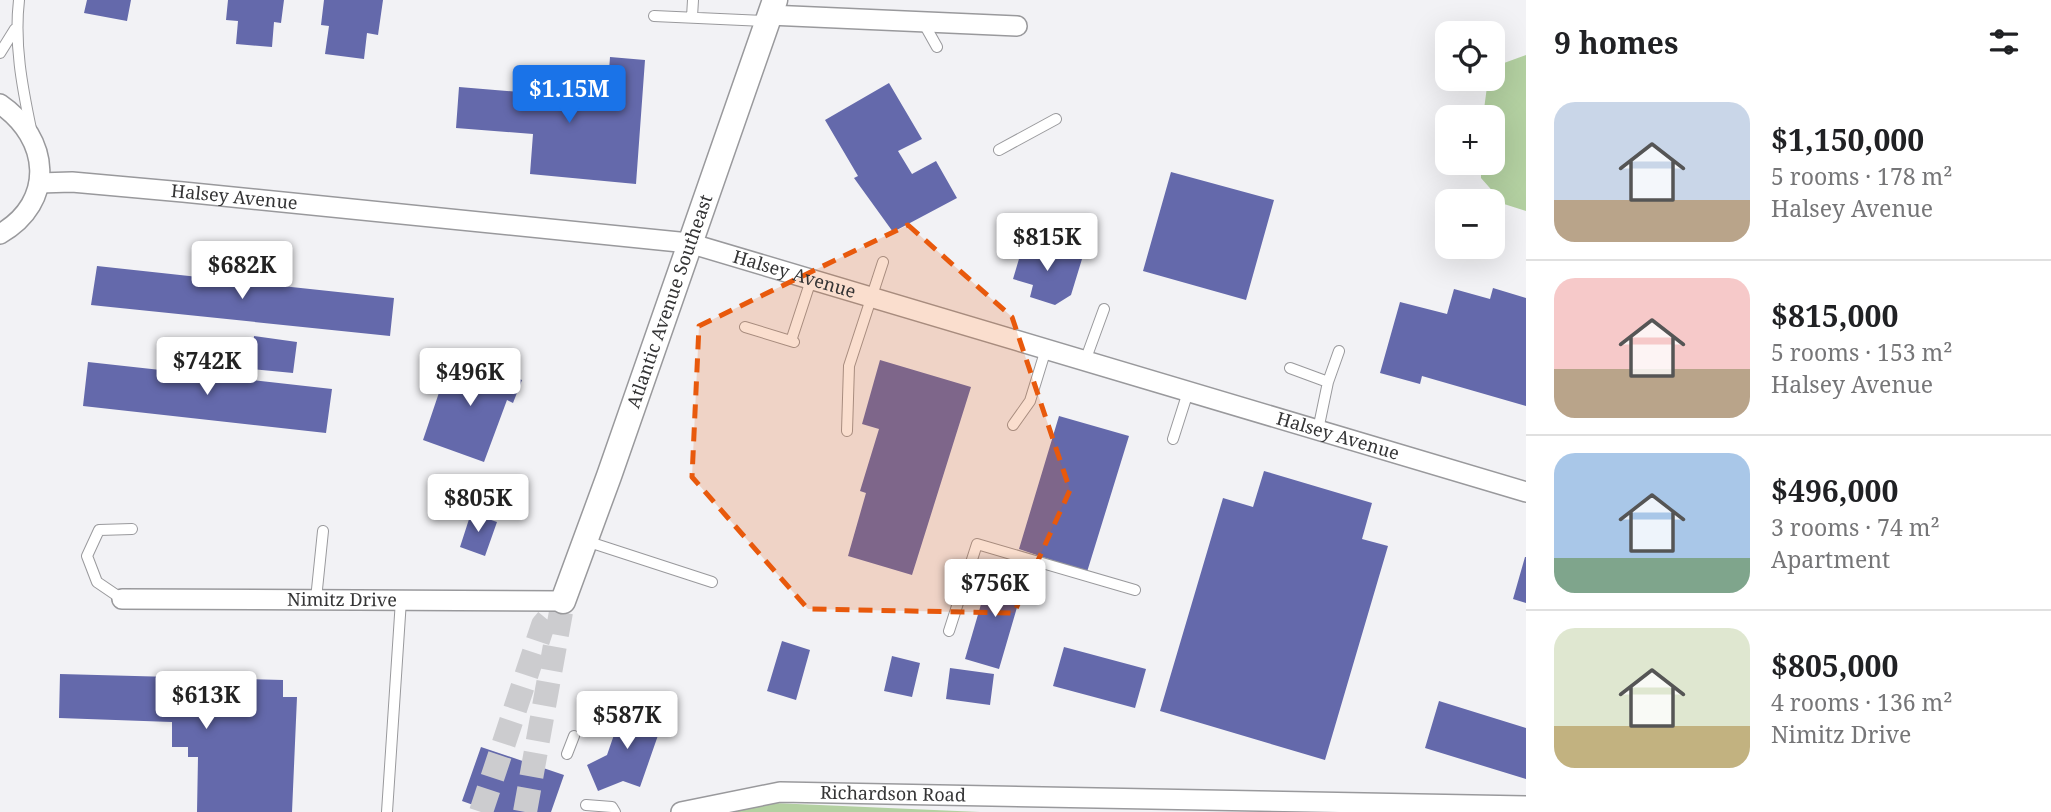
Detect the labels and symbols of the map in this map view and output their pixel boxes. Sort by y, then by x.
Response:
pin: $1.15M [512,66,626,125]
street label: Halsey Avenue [170,178,299,214]
street label: Atlantic Avenue Southeast [621,191,717,411]
pin: $815K [998,214,1096,273]
pin: $682K [193,242,291,301]
street label: Halsey Avenue [730,244,859,303]
pin: $742K [158,338,256,397]
pin: $496K [421,348,519,408]
street label: Halsey Avenue [1274,405,1402,465]
pin: $805K [429,475,527,534]
pin: $756K [946,560,1044,619]
street label: Nimitz Drive [287,587,397,611]
pin: $613K [157,672,255,731]
pin: $587K [578,692,676,751]
street label: Richardson Road [820,780,966,806]

